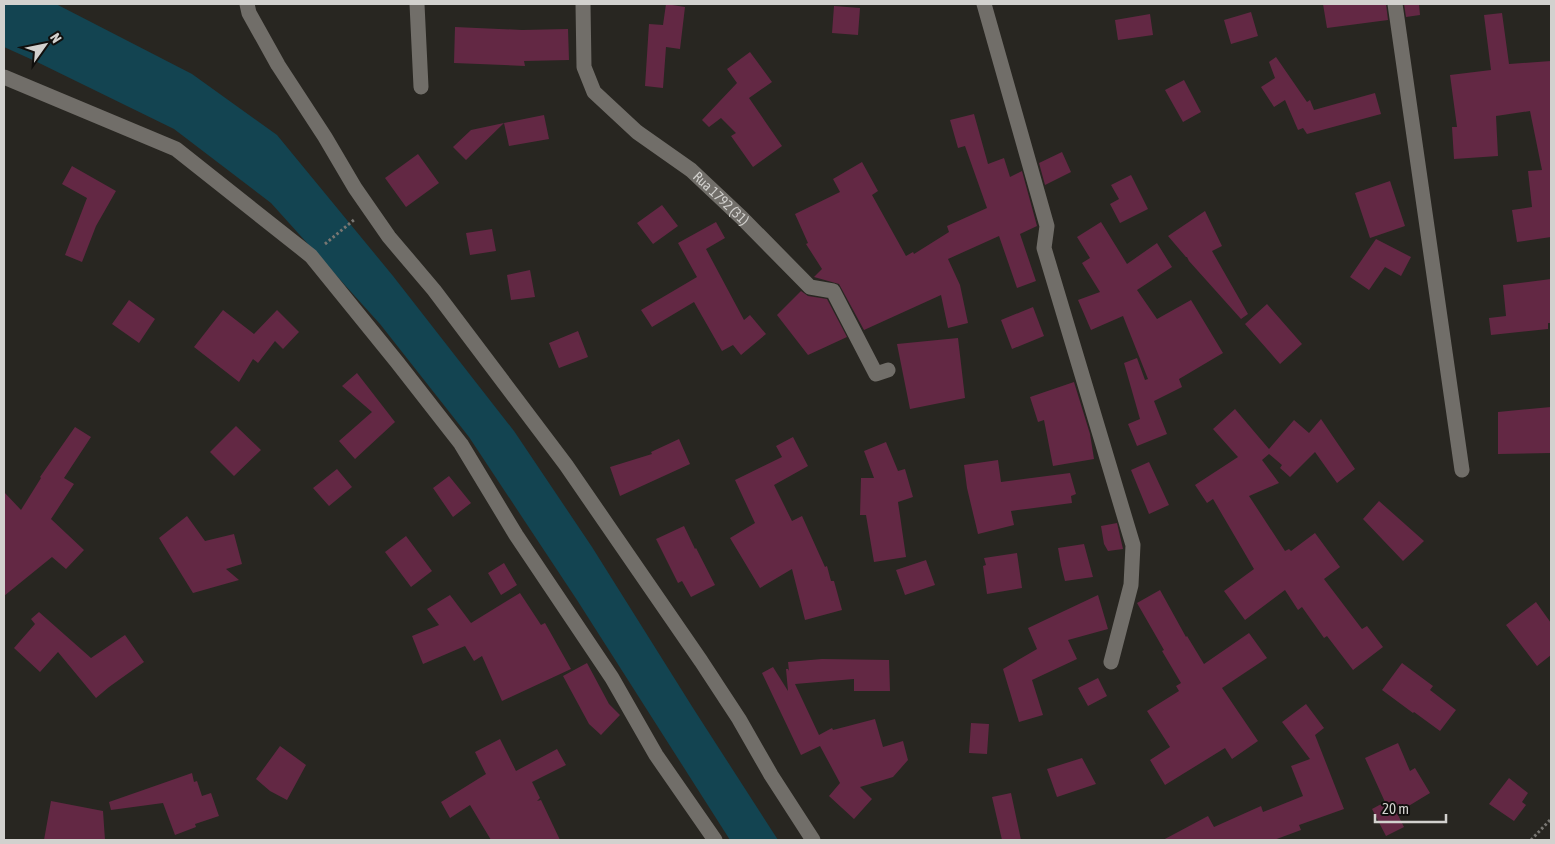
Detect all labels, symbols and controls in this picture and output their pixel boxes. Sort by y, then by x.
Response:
north arrow [20,20,70,70]
text: N [47,30,65,46]
street label: Rua 1792 (31) [690,168,752,228]
scale bar [1375,792,1446,824]
text: 20 m [1382,800,1409,817]

